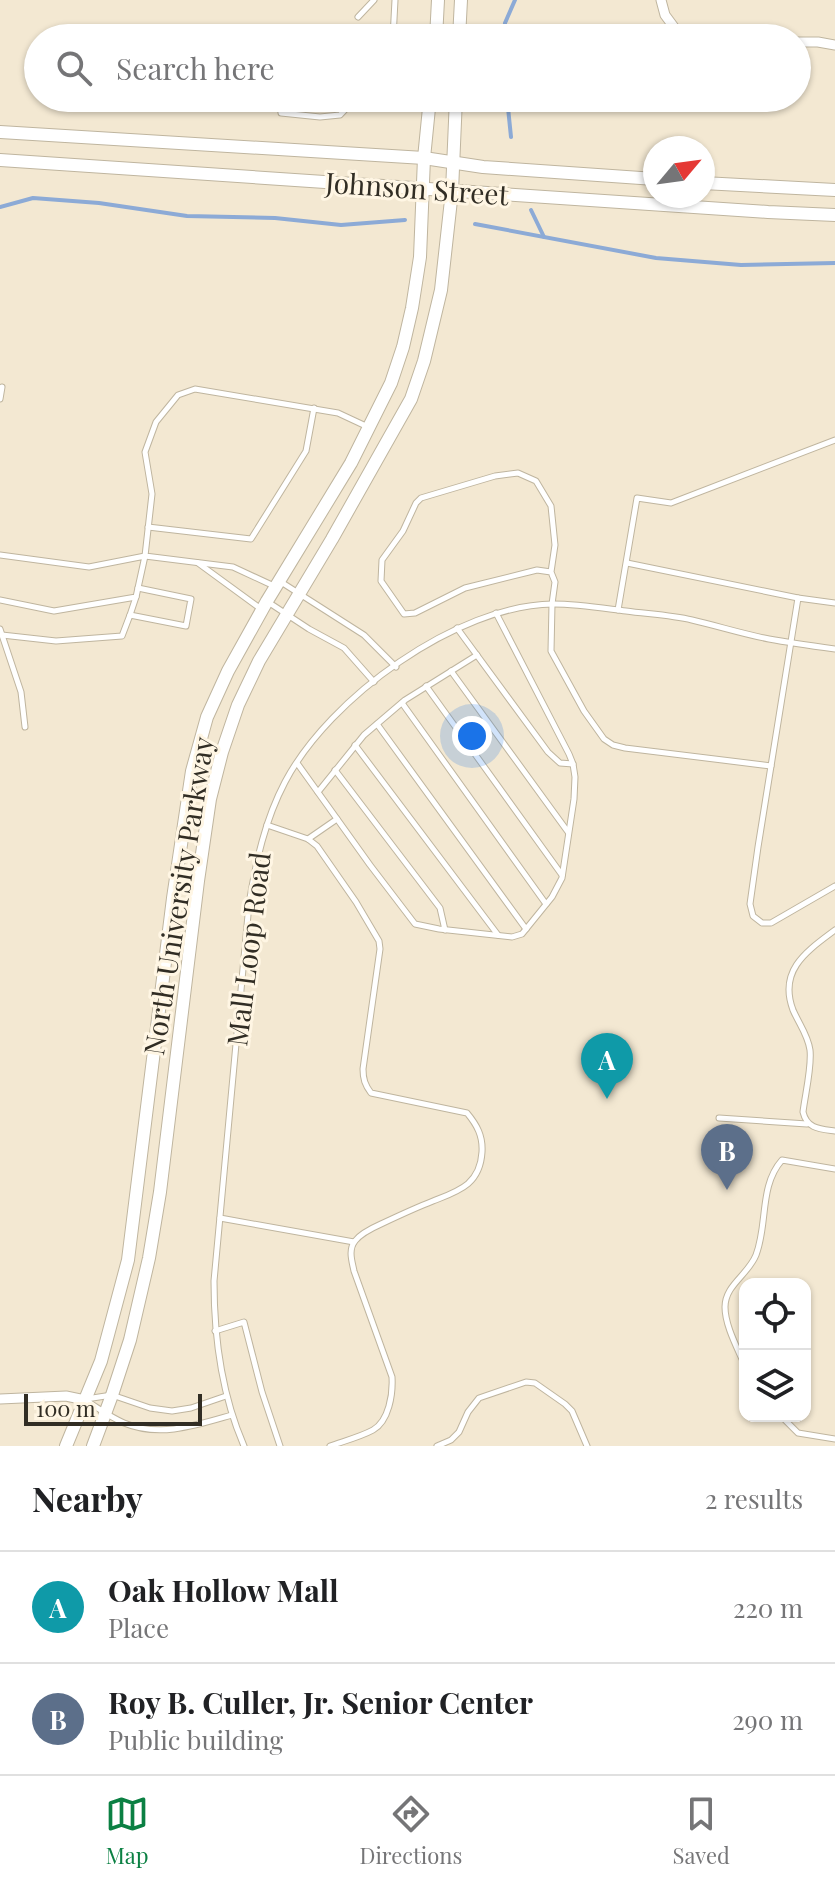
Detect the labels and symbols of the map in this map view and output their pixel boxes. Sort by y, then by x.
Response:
north arrow [643,136,715,208]
street label: Johnson Street [323,163,511,212]
your location [452,716,492,756]
street label: North University Parkway [134,734,221,1058]
street label: Mall Loop Road [217,850,278,1048]
pin: A [581,1033,633,1099]
pin: B [701,1124,753,1190]
scale bar [24,1390,202,1426]

